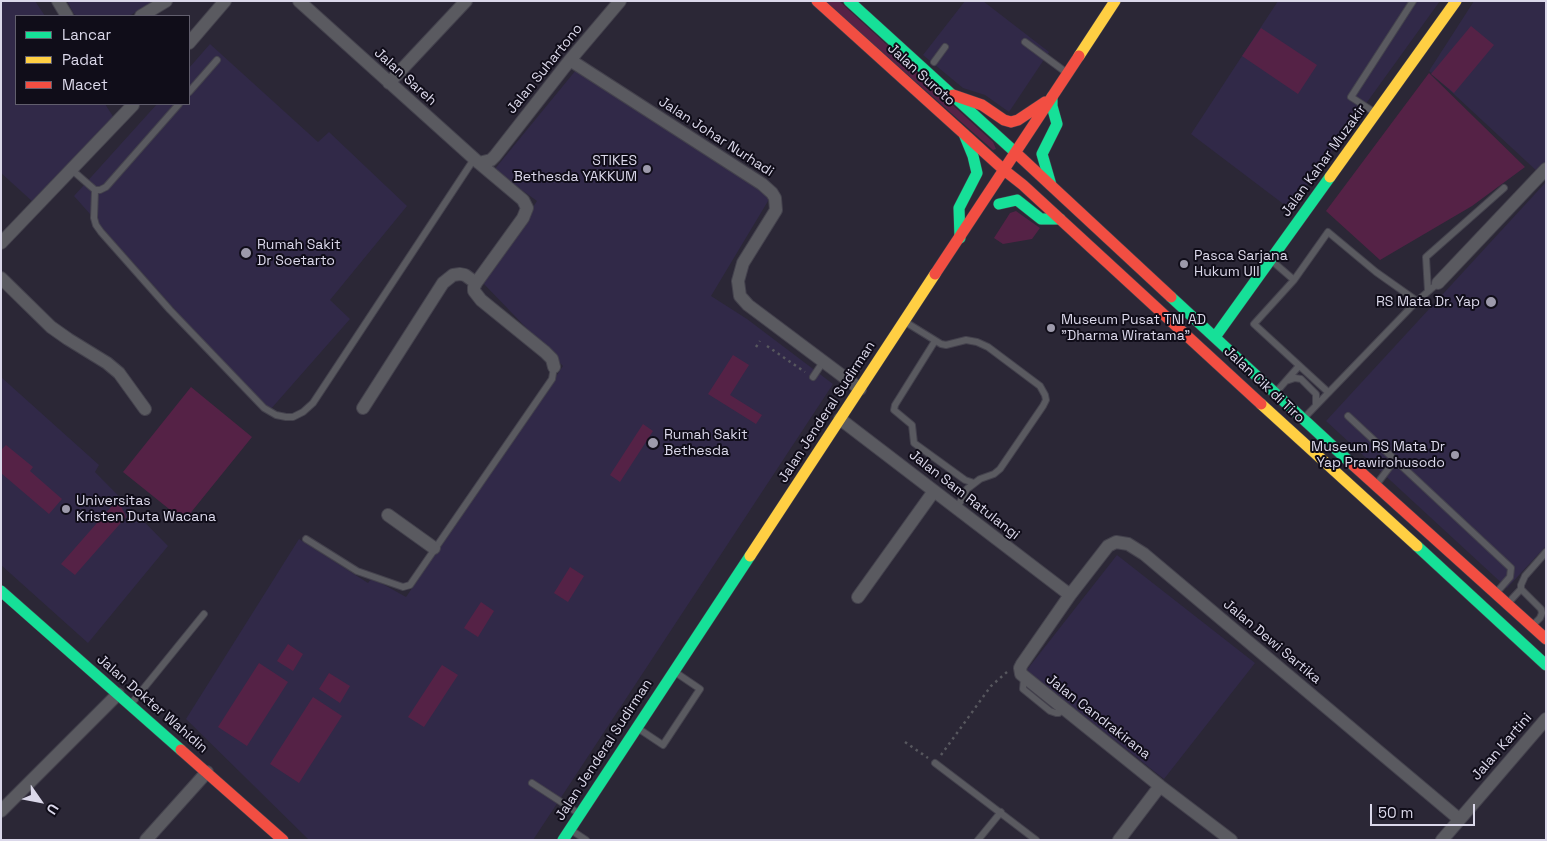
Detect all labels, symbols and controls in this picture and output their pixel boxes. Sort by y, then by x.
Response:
legend [15,15,190,105]
street label: Jalan Suhartono [504,21,586,117]
text: Lancar [62,25,111,44]
street label: Jalan Suroto [884,40,958,110]
street label: Jalan Sareh [370,45,440,109]
text: Padat [62,50,104,69]
text: Macet [62,75,108,94]
street label: Jalan Johar Nurhadi [655,94,777,180]
street label: Jalan Kahar Muzakir [1278,102,1370,220]
place label: STIKES Bethesda YAKKUM [514,153,637,186]
marker: STIKES Bethesda YAKKUM [641,163,653,175]
place label: Rumah Sakit Dr Soetarto [257,237,341,270]
marker: Rumah Sakit Dr Soetarto [239,246,253,260]
place label: Pasca Sarjana Hukum UII [1194,248,1288,280]
marker: Pasca Sarjana Hukum UII [1178,258,1190,270]
place label: RS Mata Dr. Yap [1376,294,1480,310]
marker: RS Mata Dr. Yap [1484,295,1498,309]
place label: Museum Pusat TNI AD "Dharma Wiratama" [1061,312,1206,344]
marker: Museum Pusat TNI AD "Dharma Wiratama" [1045,322,1057,334]
street label: Jalan Jenderal Sudirman [775,338,879,486]
street label: Jalan Cik di Tiro [1220,343,1308,427]
place label: Rumah Sakit Bethesda [664,427,748,460]
marker: Rumah Sakit Bethesda [646,436,660,450]
place label: Museum RS Mata Dr Yap Prawirohusodo [1311,439,1445,472]
street label: Jalan Sam Ratulangi [905,447,1023,543]
marker: Museum RS Mata Dr Yap Prawirohusodo [1449,449,1461,461]
place label: Universitas Kristen Duta Wacana [76,493,216,526]
marker: Universitas Kristen Duta Wacana [60,503,72,515]
street label: Jalan Dewi Sartika [1220,596,1324,688]
street label: Jalan Dokter Wahidin [93,651,211,757]
street label: Jalan Candrakirana [1042,671,1154,763]
street label: Jalan Jenderal Sudirman [552,676,656,824]
street label: Jalan Kartini [1468,710,1536,784]
north arrow [15,776,65,826]
scale bar [1372,794,1477,826]
text: U [42,800,63,818]
text: 50 m [1378,803,1413,822]

